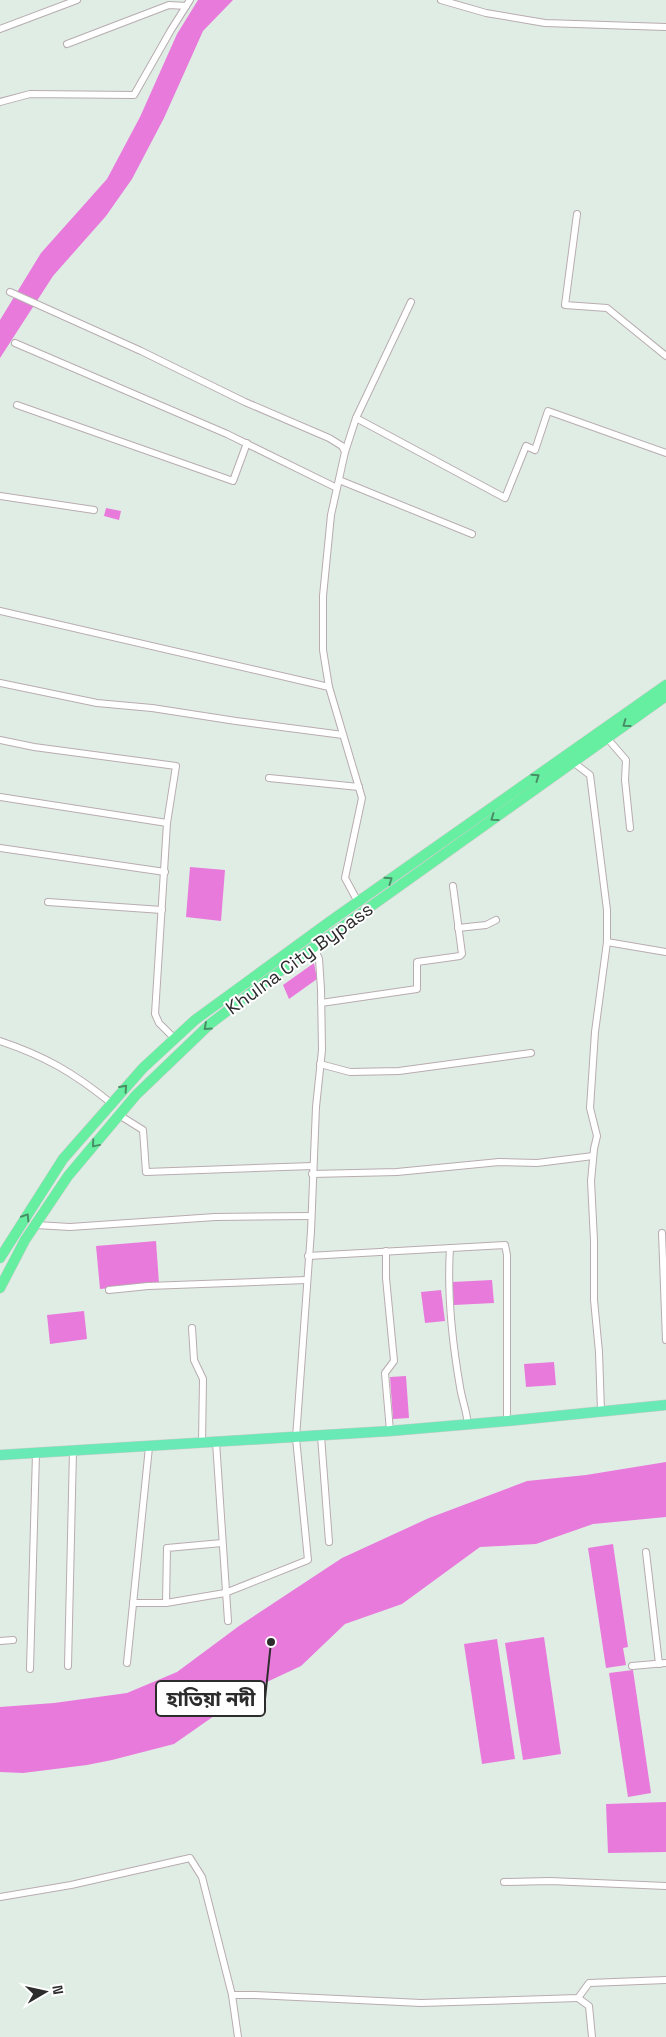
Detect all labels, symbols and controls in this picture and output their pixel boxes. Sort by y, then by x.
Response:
one-way arrow [622,718,632,727]
one-way arrow [531,774,540,783]
one-way arrow [490,812,500,821]
one-way arrow [383,877,393,886]
street label: Khulna City Bypass [221,896,378,1020]
one-way arrow [203,1021,212,1030]
one-way arrow [119,1084,128,1093]
one-way arrow [91,1139,100,1148]
one-way arrow [20,1213,29,1222]
callout: হাতিয়া নদী [156,1681,265,1716]
text: হাতিয়া নদী [166,1686,256,1712]
north arrow [20,1967,70,2017]
text: N [48,1984,67,1996]

